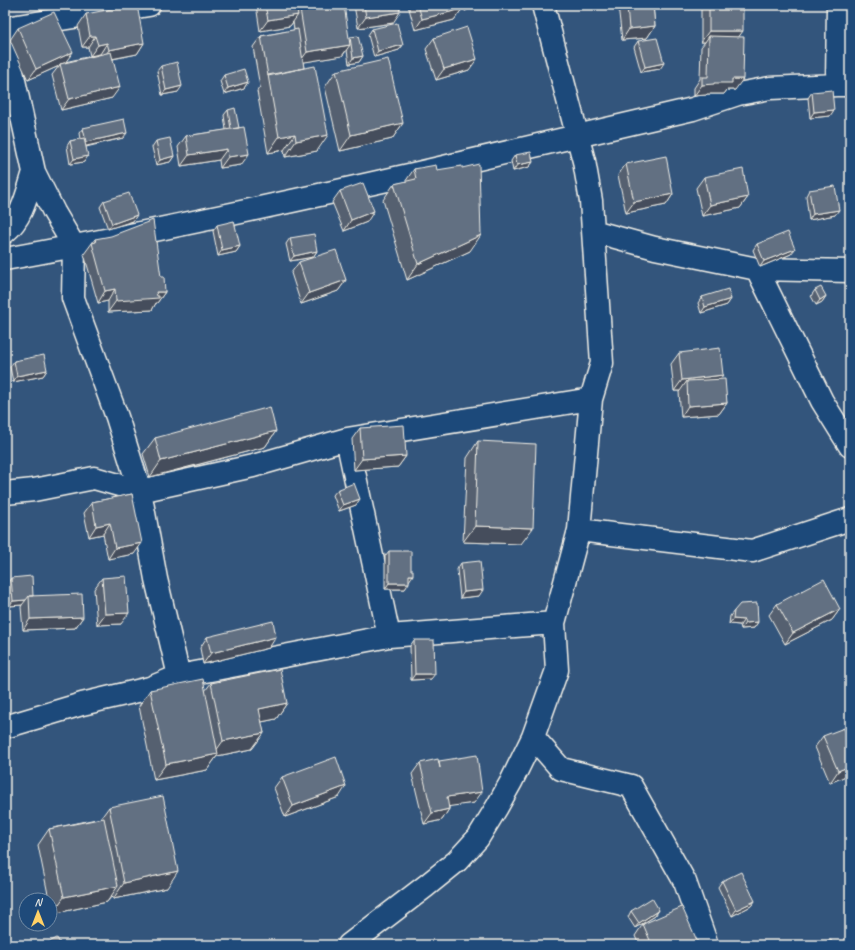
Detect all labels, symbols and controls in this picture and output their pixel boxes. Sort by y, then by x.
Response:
north arrow [18,892,58,932]
text: N [35,895,44,909]

